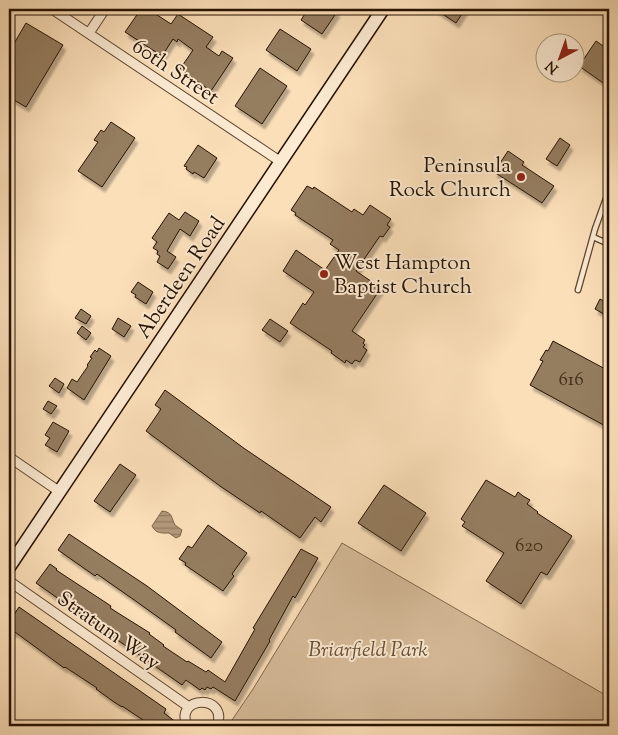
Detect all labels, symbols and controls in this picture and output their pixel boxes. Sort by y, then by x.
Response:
street label: 60th Street [125,32,225,113]
north arrow [536,32,586,82]
text: N [542,55,564,78]
place label: Peninsula Rock Church [389,152,511,206]
marker: Peninsula Rock Church [515,171,527,183]
street label: Aberdeen Road [130,211,234,345]
place label: West Hampton Baptist Church [334,249,472,303]
marker: West Hampton Baptist Church [318,268,330,280]
house number: 616 [558,367,584,394]
house number: 620 [515,533,543,560]
street label: Stratum Way [50,585,166,679]
park label: Briarfield Park [308,636,428,666]

